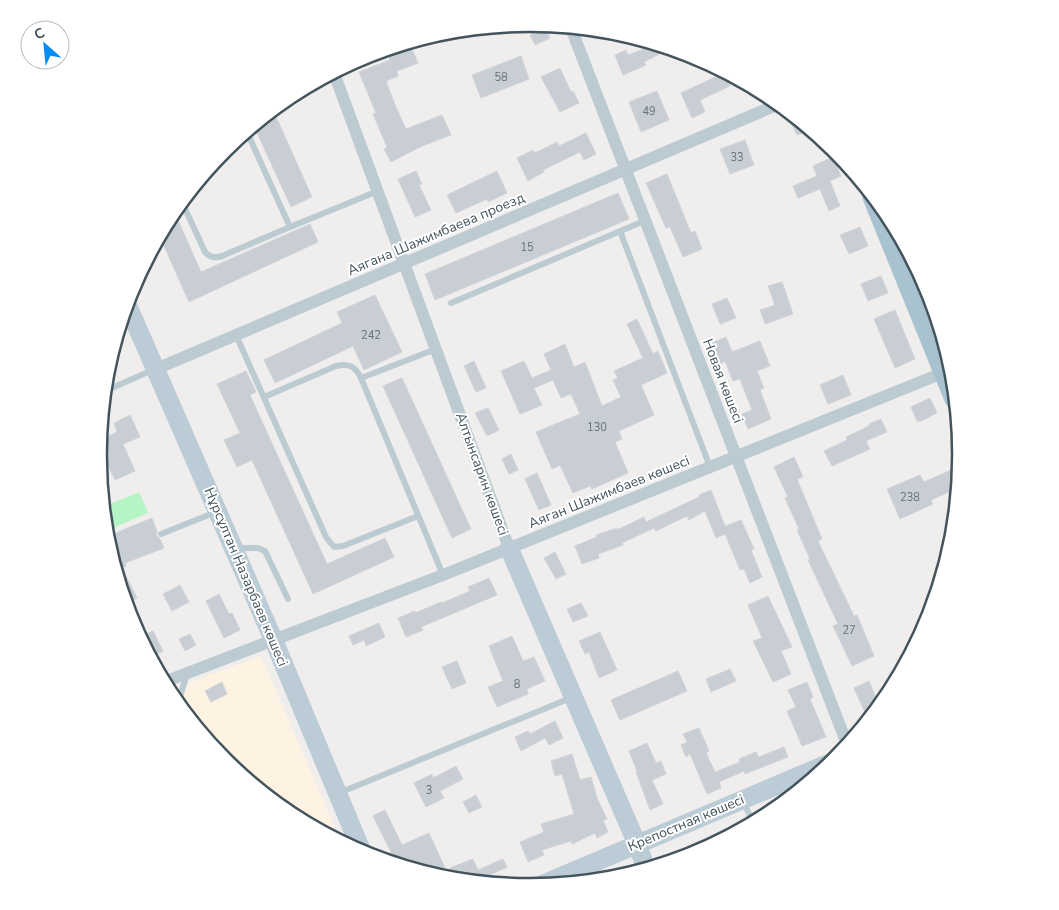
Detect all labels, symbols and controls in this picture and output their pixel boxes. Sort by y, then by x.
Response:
north arrow [20,20,70,70]
text: С [31,23,48,44]
house number: 58 [494,70,508,85]
house number: 49 [642,104,656,119]
house number: 33 [730,150,744,165]
street label: Аягана Шажимбаева проезд [345,188,527,280]
house number: 15 [520,240,534,255]
house number: 242 [361,328,381,343]
street label: Новая көшесі [698,336,748,426]
street label: Алтынсарин көшесі [451,410,513,538]
house number: 130 [587,420,607,435]
street label: Аяган Шажимбаев көшесі [526,451,692,533]
street label: Нұрсұлтан Назарбаев көшесі [200,485,292,669]
house number: 238 [900,490,920,505]
house number: 27 [842,623,856,638]
house number: 8 [514,677,521,692]
house number: 3 [426,783,432,798]
street label: Крепостная көшесі [625,790,747,856]

